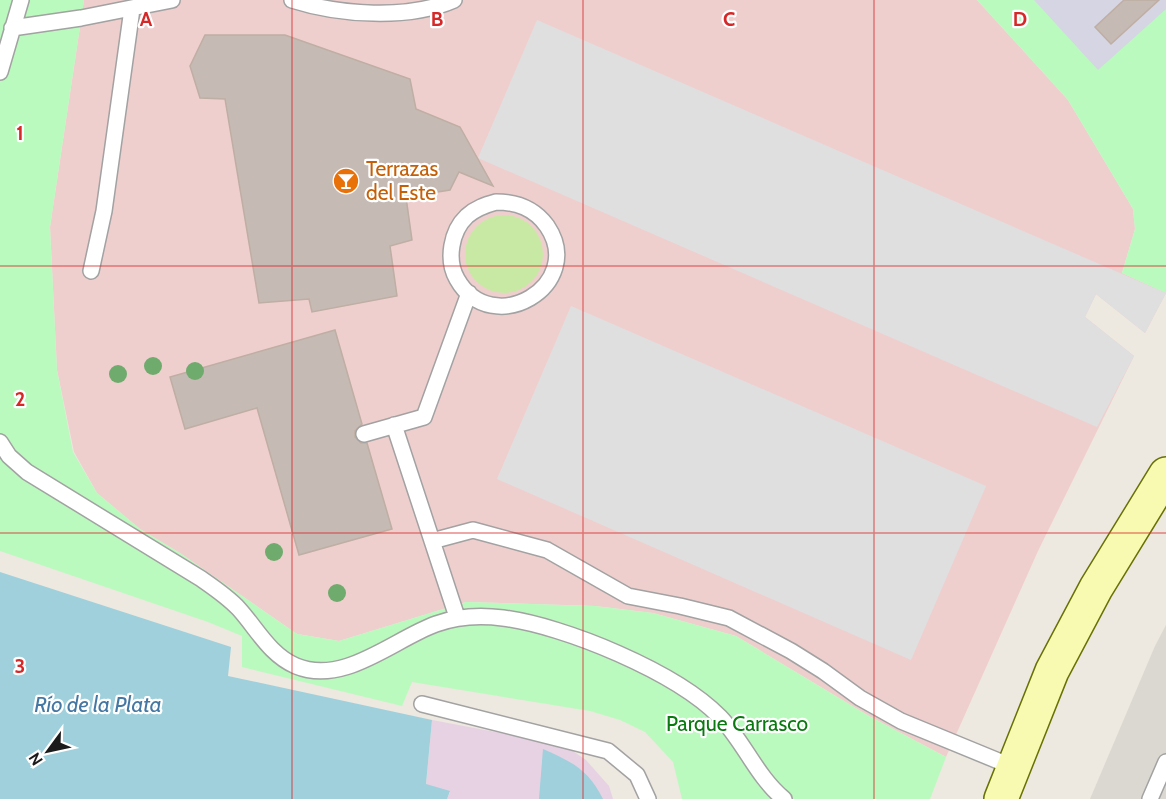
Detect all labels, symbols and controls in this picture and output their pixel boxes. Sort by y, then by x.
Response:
text: A [140,7,153,31]
text: B [431,7,443,31]
text: C [723,7,735,31]
text: D [1013,7,1027,31]
text: 1 [16,121,24,145]
place label: Terrazas del Este [366,156,438,205]
bar icon: Terrazas del Este [331,166,361,196]
text: 2 [15,387,25,411]
text: 3 [15,654,25,678]
water label: Río de la Plata [34,691,162,718]
park label: Parque Carrasco [666,711,808,736]
north arrow [18,721,78,781]
text: N [25,749,47,769]

